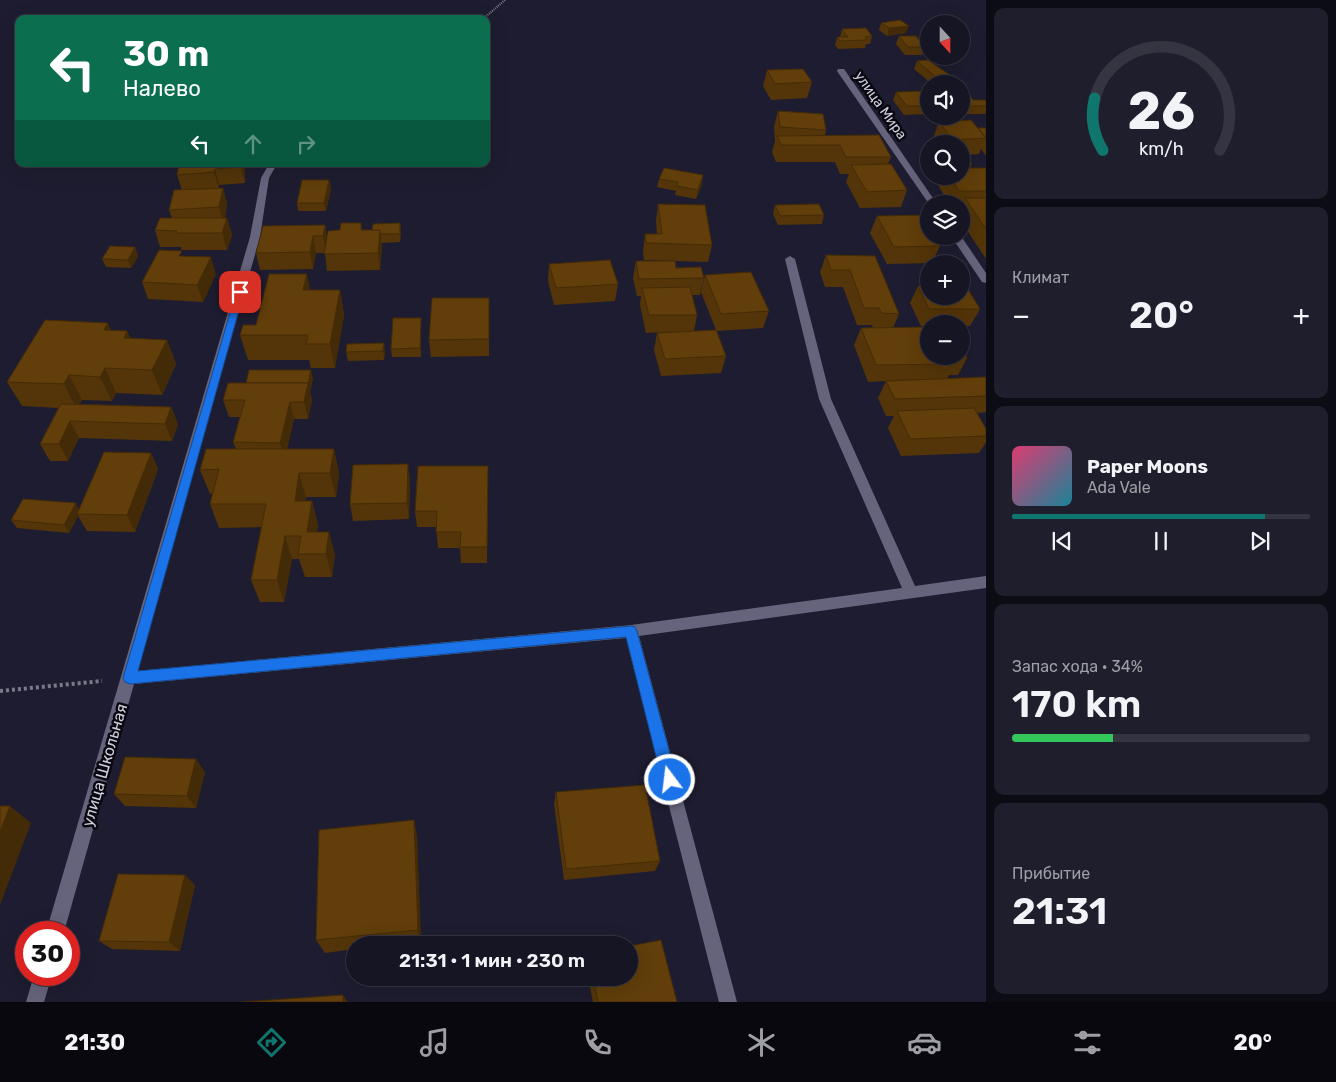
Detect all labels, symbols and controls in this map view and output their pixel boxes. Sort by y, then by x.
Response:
north arrow [920,15,970,65]
map controls [920,15,970,365]
text: 30 m [123,33,209,75]
icon: left [40,35,105,100]
street label: улица Мира [851,68,910,143]
text: Налево [123,75,201,102]
button: sound [920,75,970,125]
text: 26 [1127,80,1195,142]
icon: left [186,130,214,158]
icon: ahead [239,130,267,158]
icon: right [292,130,320,158]
button: search [920,135,970,185]
text: km/h [1139,138,1183,159]
button: layers [920,195,970,245]
button: + [920,255,970,305]
text: Климат [1012,268,1069,287]
pin [219,271,261,313]
icon: arrive [226,278,254,306]
text: 20° [1129,292,1194,338]
text: − [1012,299,1030,332]
text: + [1293,299,1310,332]
button: − [920,315,970,365]
text: Paper Moons [1087,455,1208,478]
text: Ada Vale [1087,478,1151,497]
icon: previous [1048,527,1076,555]
icon: pause [1147,527,1175,555]
icon: next [1246,527,1274,555]
text: Запас хода · 34% [1012,657,1143,676]
text: 170 km [1012,681,1141,727]
street label: улица Школьная [78,701,131,829]
position arrow [643,753,695,805]
text: Прибытие [1012,864,1090,883]
text: 21:31 [1012,888,1107,934]
speed limit sign: 30 [15,921,80,986]
text: 21:31 · 1 мин · 230 m [399,949,585,972]
icon: directions [254,1025,289,1060]
icon: music [417,1025,452,1060]
icon: phone [580,1025,615,1060]
icon: climate [744,1025,779,1060]
icon: car [907,1025,942,1060]
icon: filters [1070,1025,1105,1060]
text: 21:30 [64,1029,125,1056]
text: 20° [1233,1029,1272,1056]

